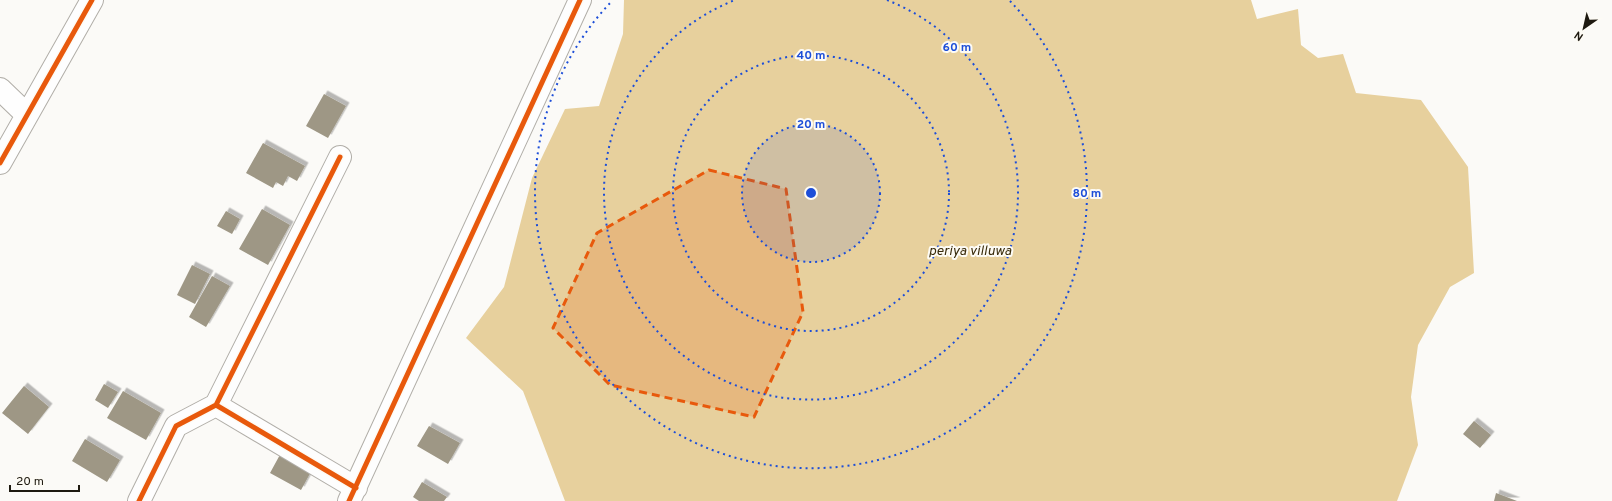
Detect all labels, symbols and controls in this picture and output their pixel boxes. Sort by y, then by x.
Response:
north arrow [1564,8,1604,48]
text: N [1572,27,1586,43]
text: 60 m [943,40,971,56]
text: 40 m [796,48,826,64]
text: 20 m [797,117,825,133]
centre of rings [804,186,818,200]
text: 80 m [1073,186,1101,202]
water label: periya villuwa [929,243,1012,260]
scale bar [10,467,79,493]
text: 20 m [16,474,44,490]

